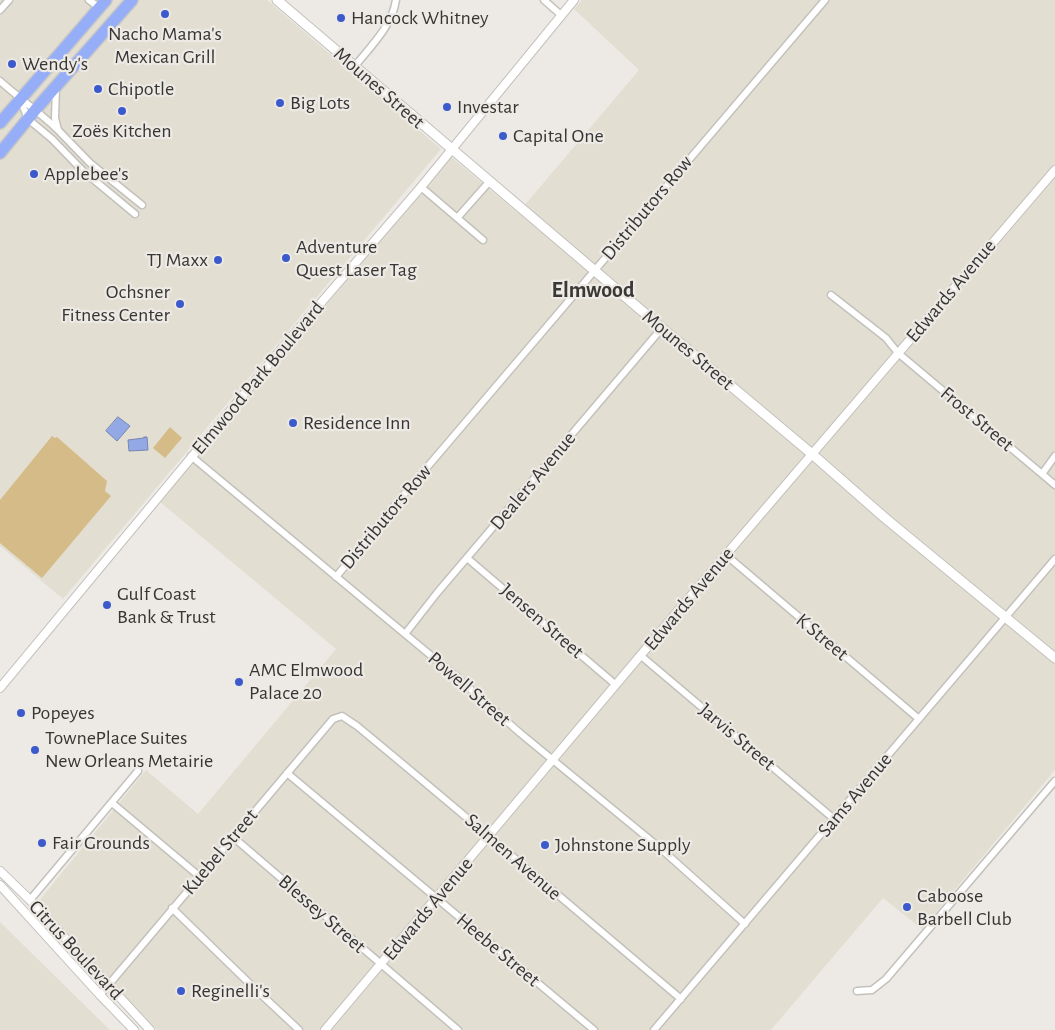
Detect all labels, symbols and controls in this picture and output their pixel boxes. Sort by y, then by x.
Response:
place label: Hancock Whitney [351,6,489,30]
marker: Nacho Mama's Mexican Grill [159,8,171,20]
marker: Hancock Whitney [335,12,347,24]
place label: Nacho Mama's Mexican Grill [108,22,222,69]
street label: Mounes Street [329,42,429,134]
place label: Wendy's [22,52,88,76]
marker: Wendy's [6,58,18,70]
place label: Chipotle [108,77,174,101]
marker: Chipotle [92,83,104,95]
place label: Big Lots [290,91,350,115]
place label: Investar [457,95,519,119]
marker: Big Lots [274,97,286,109]
marker: Investar [441,101,453,113]
marker: Zoës Kitchen [116,105,128,117]
place label: Zoës Kitchen [72,119,172,143]
place label: Capital One [513,124,604,148]
marker: Capital One [497,130,509,142]
street label: Distributors Row [596,151,698,265]
place label: Applebee's [44,162,129,186]
marker: Applebee's [28,168,40,180]
street label: Edwards Avenue [901,234,1001,348]
place label: Adventure Quest Laser Tag [296,235,417,282]
place label: TJ Maxx [146,248,208,272]
marker: Adventure Quest Laser Tag [280,252,292,264]
marker: TJ Maxx [212,254,224,266]
district label: Elmwood [551,277,635,303]
place label: Ochsner Fitness Center [61,280,170,327]
street label: Elmwood Park Boulevard [187,296,329,460]
marker: Ochsner Fitness Center [174,298,186,310]
street label: Mounes Street [637,305,739,395]
street label: Frost Street [935,381,1019,457]
place label: Residence Inn [303,411,411,435]
marker: Residence Inn [287,417,299,429]
street label: Dealers Avenue [485,427,581,535]
street label: Distributors Row [335,460,437,574]
street label: Edwards Avenue [639,542,739,656]
street label: Jensen Street [495,578,589,664]
place label: Gulf Coast Bank & Trust [117,582,216,629]
marker: Gulf Coast Bank & Trust [101,599,113,611]
street label: K Street [791,608,853,666]
street label: Powell Street [423,647,515,731]
place label: AMC Elmwood Palace 20 [249,658,363,705]
marker: AMC Elmwood Palace 20 [233,676,245,688]
street label: Jarvis Street [694,698,780,776]
place label: Popeyes [31,701,95,725]
marker: Popeyes [15,707,27,719]
place label: TownePlace Suites New Orleans Metairie [45,726,213,773]
marker: TownePlace Suites New Orleans Metairie [29,744,41,756]
street label: Sams Avenue [813,748,897,842]
street label: Kuebel Street [177,804,263,900]
street label: Salmen Avenue [460,808,566,906]
place label: Fair Grounds [52,831,150,855]
place label: Johnstone Supply [555,833,691,857]
marker: Fair Grounds [36,837,48,849]
marker: Johnstone Supply [539,839,551,851]
street label: Edwards Avenue [378,852,478,966]
street label: Blessey Street [273,870,371,958]
place label: Caboose Barbell Club [917,884,1012,931]
street label: Citrus Boulevard [24,895,128,1005]
marker: Caboose Barbell Club [901,901,913,913]
street label: Heebe Street [451,908,545,992]
place label: Reginelli's [191,979,270,1003]
marker: Reginelli's [175,985,187,997]

